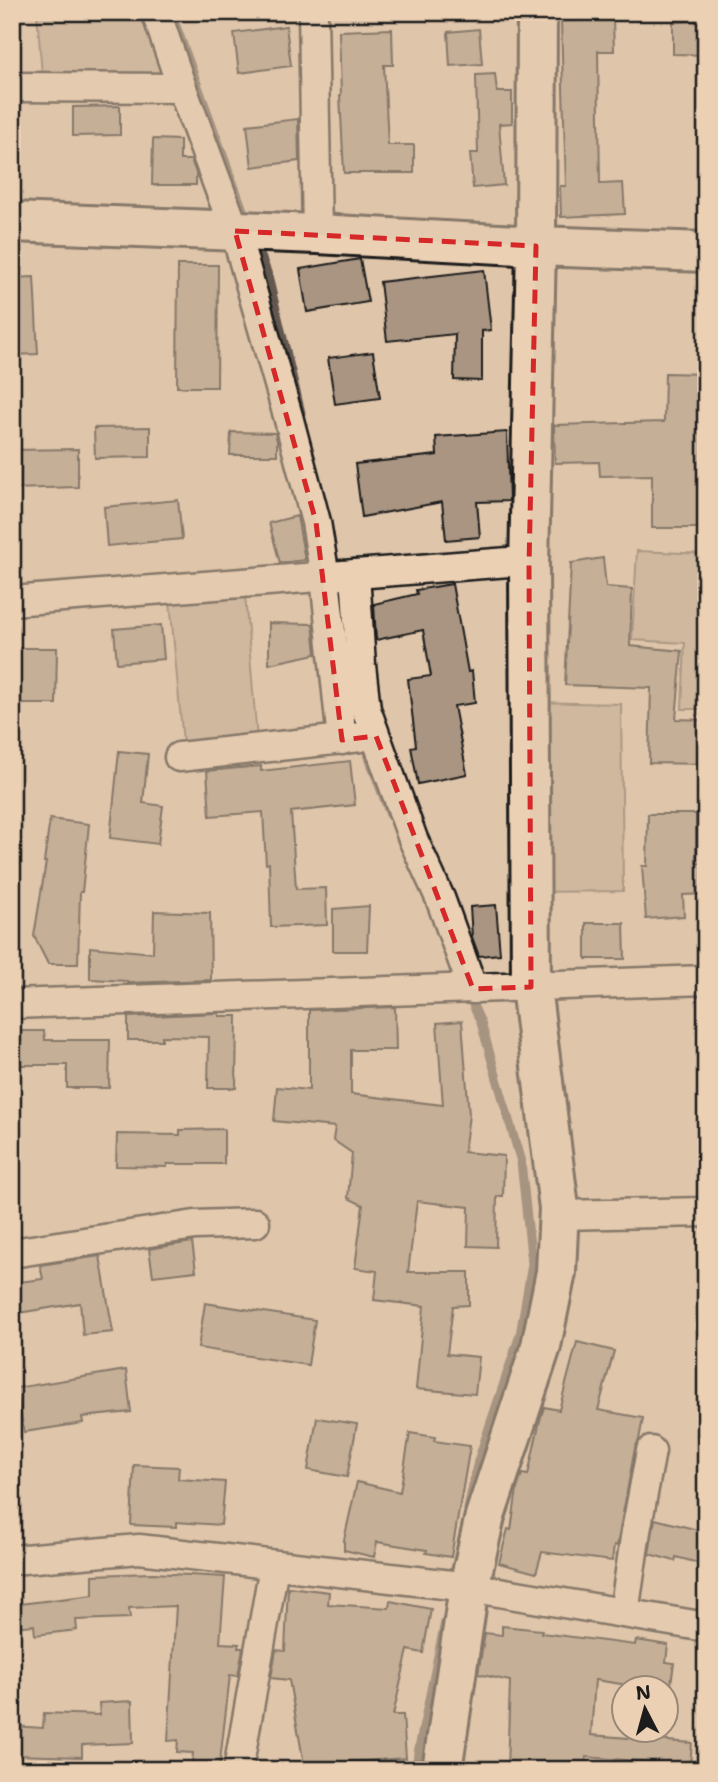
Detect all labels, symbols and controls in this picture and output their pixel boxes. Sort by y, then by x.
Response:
north arrow [610,1674,680,1744]
text: N [634,1679,652,1706]

